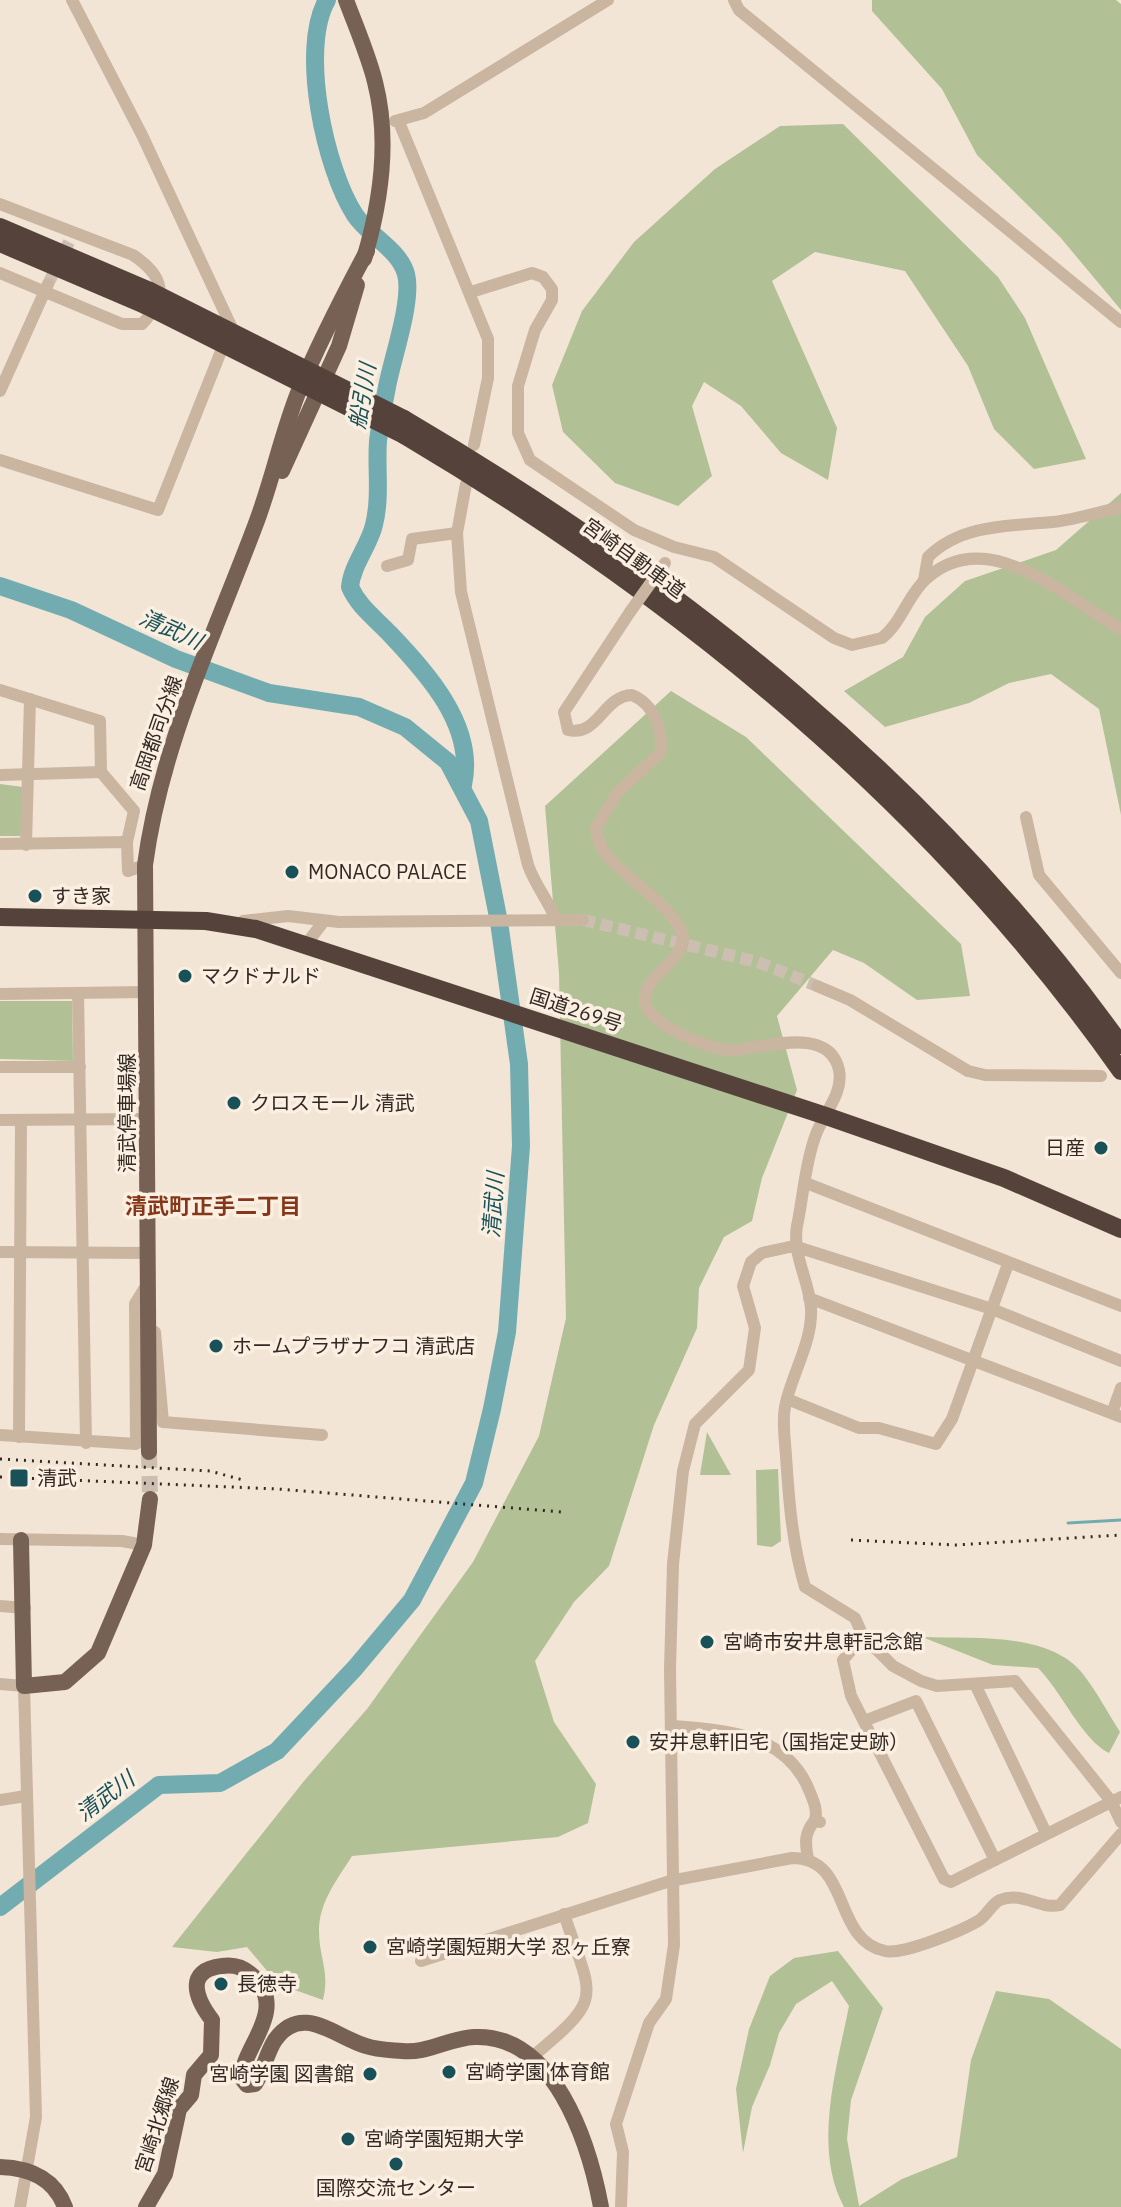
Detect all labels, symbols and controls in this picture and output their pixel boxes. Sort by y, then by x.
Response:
water label: 船引川 [341,359,382,431]
street label: 宮崎自動車道 [578,511,691,604]
water label: 清武川 [135,602,209,656]
street label: 高岡都司分線 [123,672,188,794]
place label: MONACO PALACE [308,858,467,885]
marker: MONACO PALACE [283,863,301,881]
place label: すき家 [51,882,111,909]
marker: すき家 [26,887,44,905]
place label: マクドナルド [201,962,321,989]
marker: マクドナルド [176,967,194,985]
street label: 国道269号 [526,982,626,1037]
street label: 清武停車場線 [113,1053,140,1173]
place label: クロスモール 清武 [250,1089,415,1116]
marker: クロスモール 清武 [225,1094,243,1112]
place label: 日産 [1045,1134,1085,1161]
marker: 日産 [1092,1139,1110,1157]
water label: 清武川 [476,1169,509,1239]
district label: 清武町正手二丁目 [125,1191,301,1220]
place label: ホームプラザナフコ 清武店 [232,1332,475,1359]
marker: ホームプラザナフコ 清武店 [207,1337,225,1355]
place label: 清武 [37,1464,77,1491]
marker: 清武 [8,1467,30,1489]
place label: 宮崎市安井息軒記念館 [723,1628,923,1655]
marker: 宮崎市安井息軒記念館 [698,1633,716,1651]
place label: 安井息軒旧宅（国指定史跡） [649,1728,909,1755]
marker: 安井息軒旧宅（国指定史跡） [624,1733,642,1751]
water label: 清武川 [70,1763,141,1827]
place label: 宮崎学園短期大学 忍ヶ丘寮 [386,1933,631,1960]
marker: 宮崎学園短期大学 忍ヶ丘寮 [361,1938,379,1956]
place label: 長徳寺 [237,1970,297,1997]
marker: 長徳寺 [212,1975,230,1993]
place label: 宮崎学園 体育館 [465,2058,610,2085]
place label: 宮崎学園 図書館 [209,2060,354,2087]
marker: 宮崎学園 体育館 [440,2063,458,2081]
marker: 宮崎学園 図書館 [361,2065,379,2083]
street label: 宮崎北郷線 [128,2073,185,2177]
place label: 宮崎学園短期大学 [364,2125,524,2152]
marker: 宮崎学園短期大学 [339,2130,357,2148]
marker: 国際交流センター [387,2155,405,2173]
place label: 国際交流センター [316,2174,476,2201]

